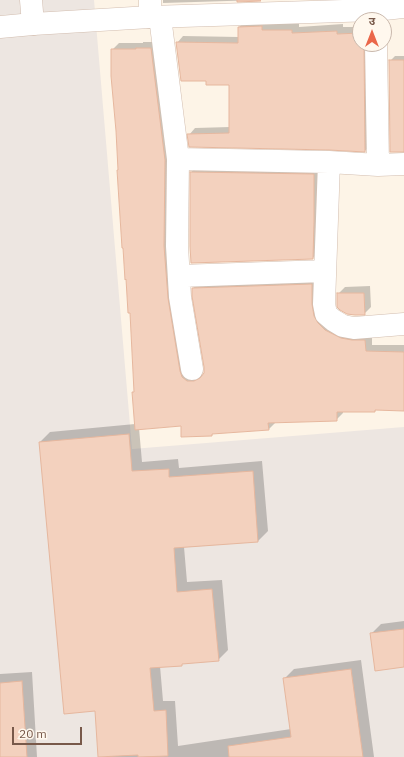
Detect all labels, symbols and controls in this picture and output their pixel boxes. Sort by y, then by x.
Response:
north arrow [352,12,392,52]
text: उ [369,14,375,28]
scale bar [14,719,84,745]
text: 20 m [19,726,47,741]

